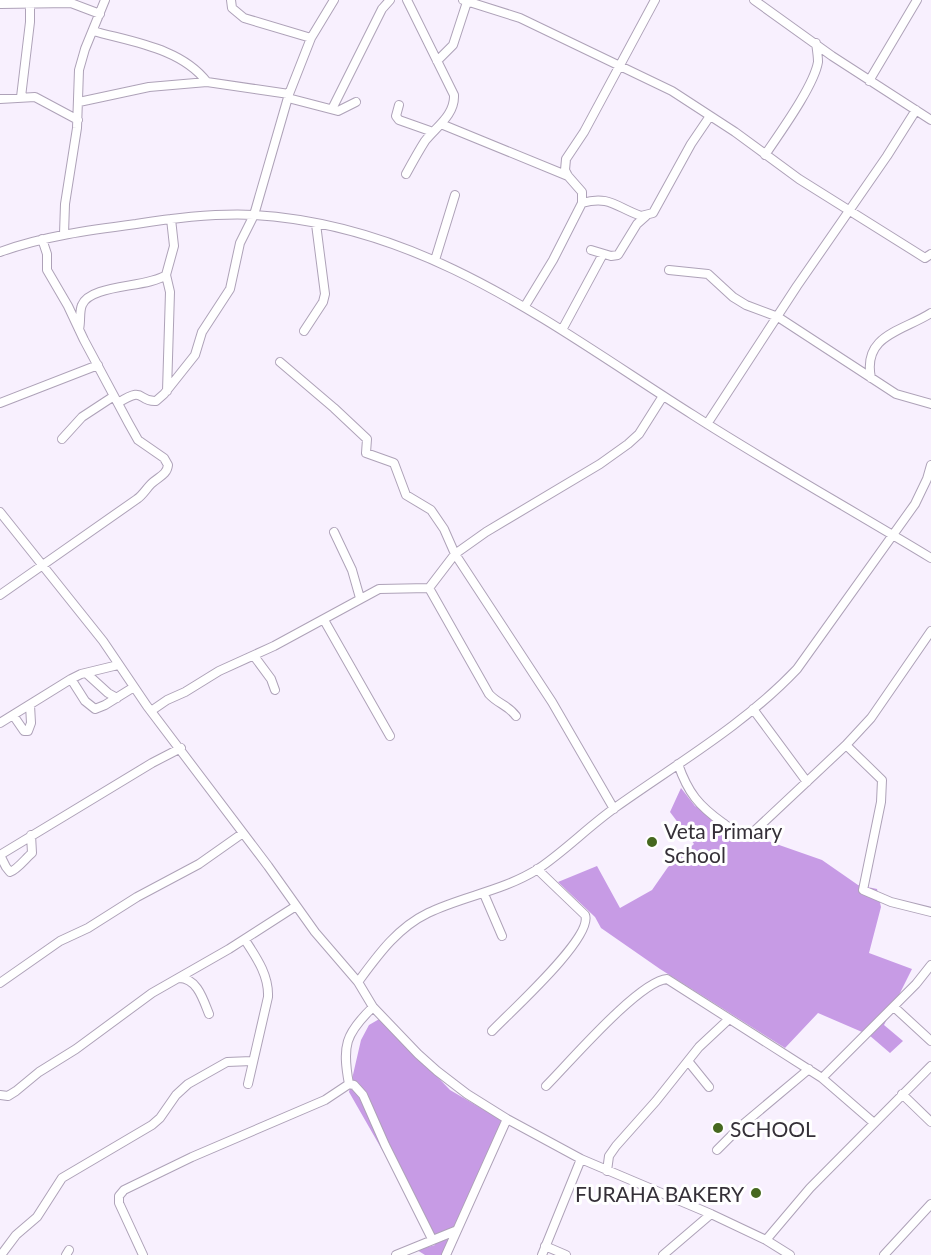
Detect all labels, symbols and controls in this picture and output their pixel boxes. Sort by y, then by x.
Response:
place label: Veta Primary School [664,818,782,867]
marker: Veta Primary School [645,835,659,849]
place label: SCHOOL [730,1116,816,1141]
marker: SCHOOL [711,1121,725,1135]
place label: FURAHA BAKERY [575,1181,745,1206]
marker: FURAHA BAKERY [749,1186,763,1200]

